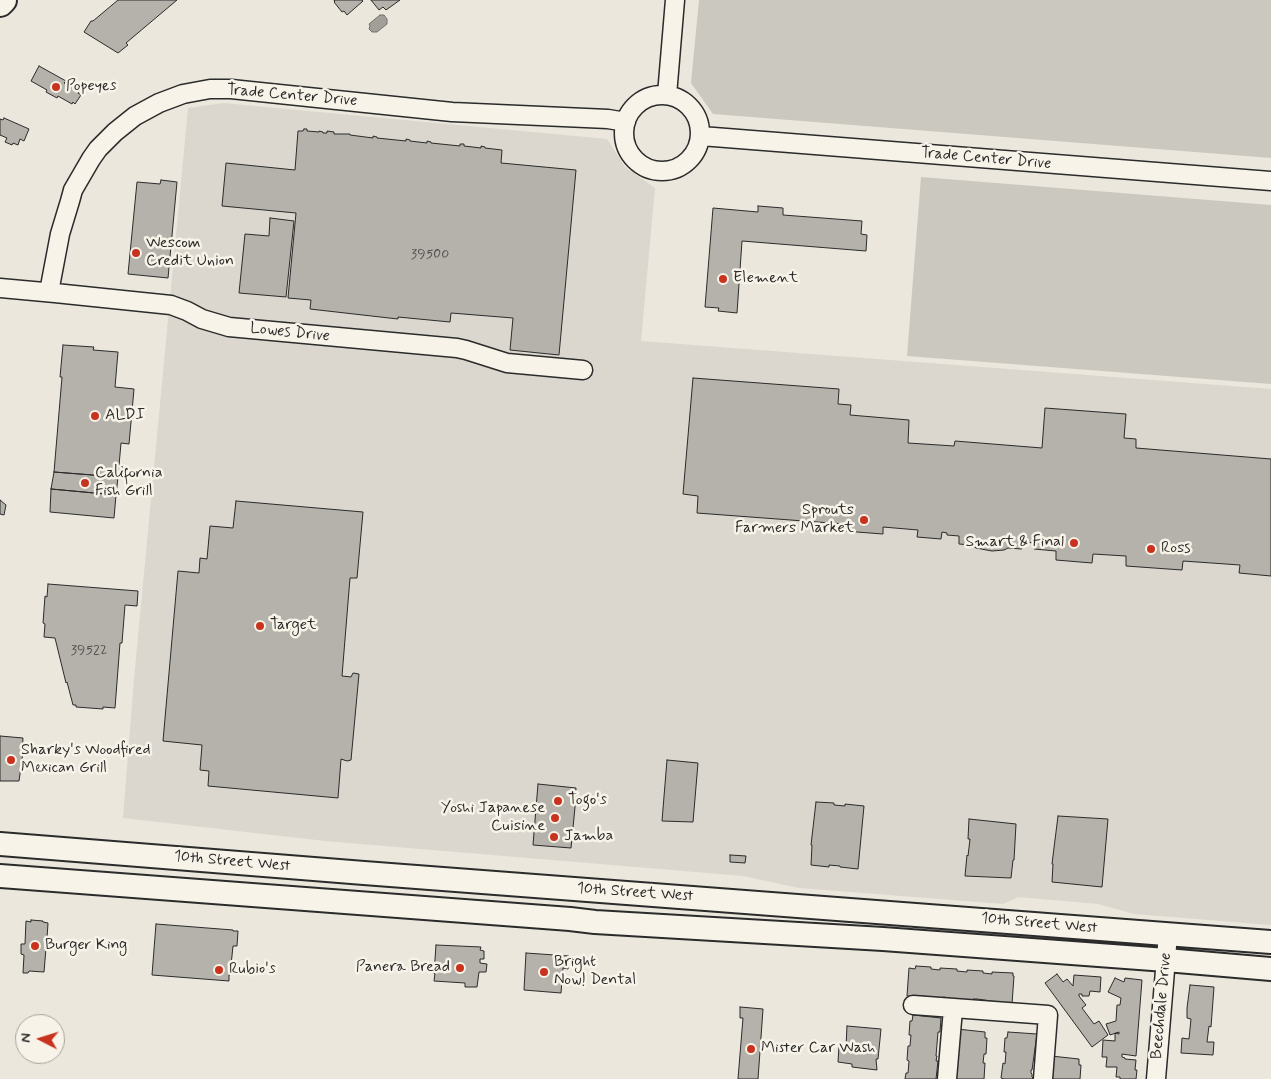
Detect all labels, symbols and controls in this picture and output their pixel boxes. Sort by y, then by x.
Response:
place label: Popeyes [66,77,117,97]
marker: Popeyes [50,81,62,93]
street label: Trade Center Drive [226,81,358,111]
street label: Trade Center Drive [920,144,1052,174]
place label: Wescom Credit Union [146,234,234,272]
marker: Wescom Credit Union [130,247,142,259]
house number: 39500 [411,247,449,263]
place label: Element [733,269,798,289]
marker: Element [717,273,729,285]
street label: Lowes Drive [249,319,331,347]
place label: ALDI [105,406,145,426]
marker: ALDI [89,410,101,422]
place label: California Fish Grill [95,464,163,502]
marker: California Fish Grill [79,477,91,489]
place label: Sprouts Farmers Market [735,501,854,539]
marker: Sprouts Farmers Market [858,514,870,526]
place label: Smart & Final [965,533,1064,553]
marker: Smart & Final [1068,537,1080,549]
place label: Ross [1161,539,1191,559]
marker: Ross [1145,543,1157,555]
place label: Target [270,616,316,636]
marker: Target [254,620,266,632]
house number: 39522 [71,643,107,659]
place label: Sharky's Woodfired Mexican Grill [21,741,151,779]
marker: Sharky's Woodfired Mexican Grill [5,754,17,766]
place label: Togo's [568,791,607,811]
marker: Togo's [552,795,564,807]
place label: Yoshi Japanese Cuisine [441,799,545,837]
marker: Yoshi Japanese Cuisine [549,812,561,824]
place label: Jamba [564,827,613,847]
marker: Jamba [548,831,560,843]
street label: 10th Street West [173,847,291,877]
street label: 10th Street West [576,879,694,907]
street label: 10th Street West [980,909,1098,939]
place label: Burger King [45,936,127,956]
marker: Burger King [29,940,41,952]
street label: Beechdale Drive [1148,952,1176,1060]
place label: Bright Now! Dental [554,953,636,991]
place label: Panera Bread [356,958,450,978]
place label: Rubio's [229,960,276,980]
marker: Panera Bread [454,962,466,974]
marker: Rubio's [213,964,225,976]
marker: Bright Now! Dental [538,966,550,978]
north arrow [15,1014,65,1064]
text: N [17,1032,35,1043]
place label: Mister Car Wash [761,1039,875,1059]
marker: Mister Car Wash [745,1043,757,1055]

